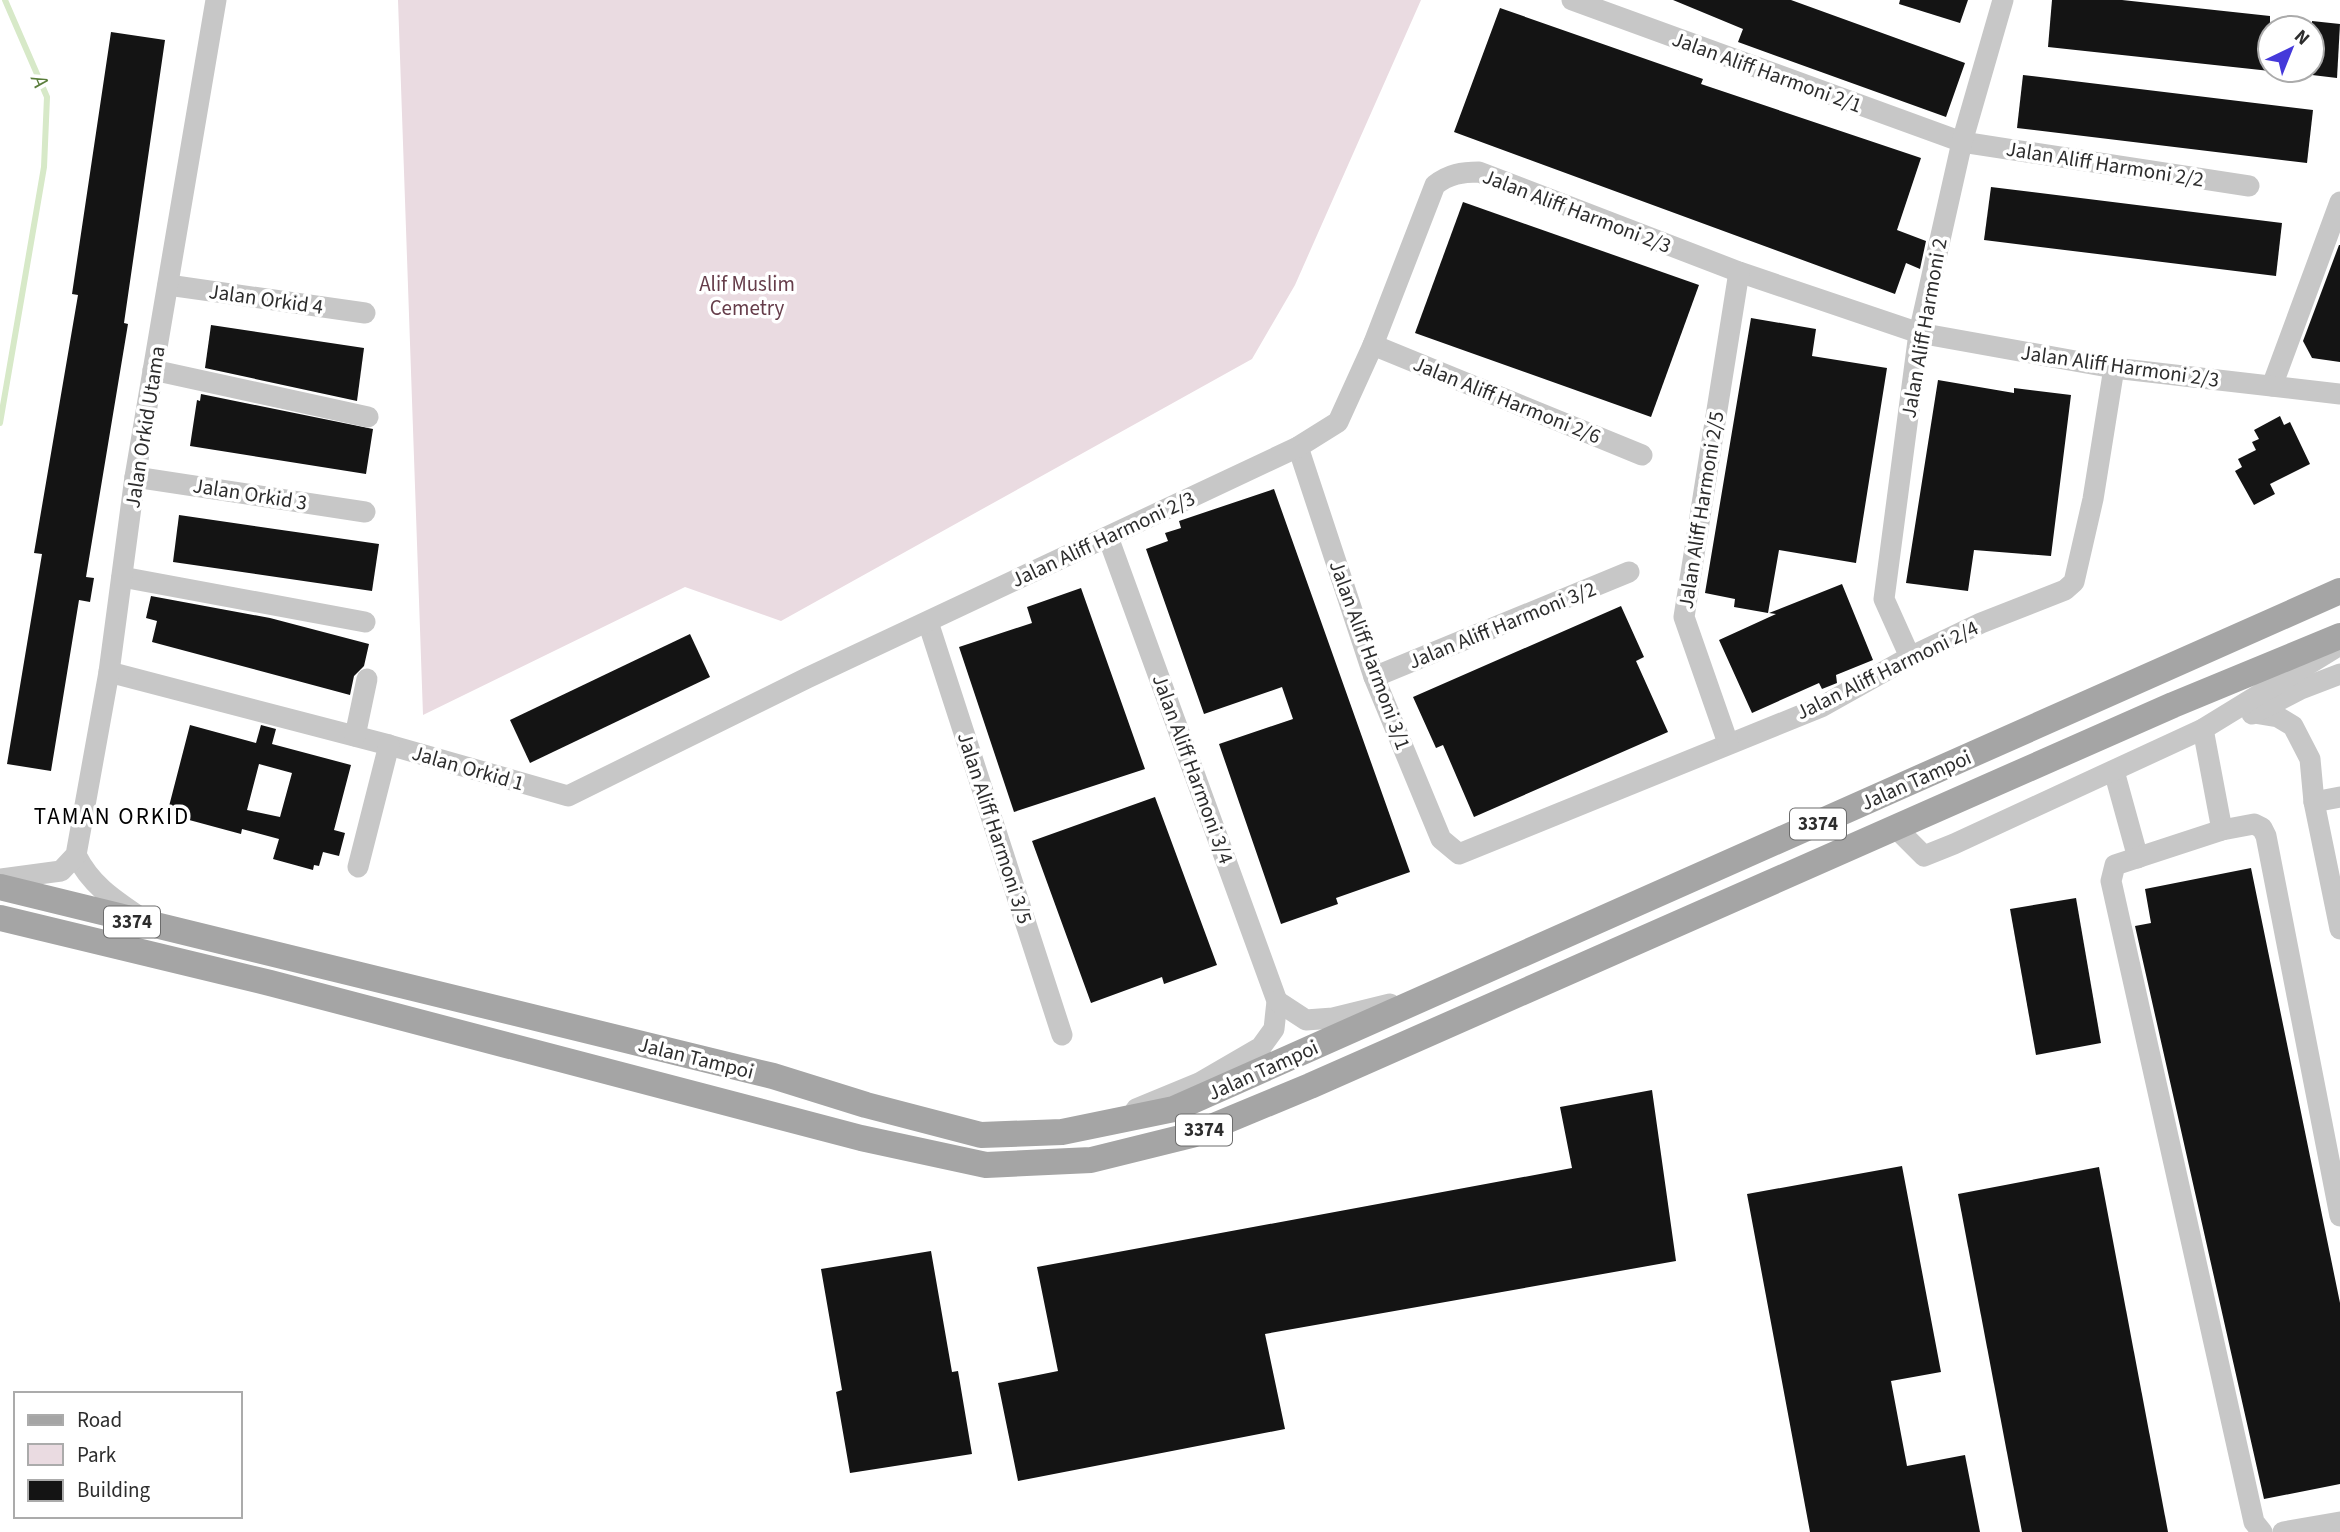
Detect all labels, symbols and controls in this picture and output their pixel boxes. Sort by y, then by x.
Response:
north arrow [2256,14,2326,84]
text: N [2288,23,2315,52]
street label: Jalan Aliff Harmoni 2/1 [1668,24,1866,120]
water label: A [22,67,57,93]
street label: Jalan Aliff Harmoni 2/2 [2004,134,2206,194]
street label: Jalan Aliff Harmoni 2/3 [1478,161,1676,261]
street label: Jalan Aliff Harmoni 2 [1893,236,1955,420]
park label: Alif Muslim Cemetry [699,269,795,323]
street label: Jalan Orkid 4 [207,276,325,322]
street label: Jalan Aliff Harmoni 2/3 [2019,337,2221,395]
street label: Jalan Orkid Utama [117,344,173,510]
street label: Jalan Aliff Harmoni 2/6 [1409,349,1605,451]
street label: Jalan Aliff Harmoni 2/5 [1671,409,1731,611]
street label: Jalan Orkid 3 [191,470,309,518]
street label: Jalan Aliff Harmoni 2/3 [1006,483,1200,595]
street label: Jalan Aliff Harmoni 3/1 [1322,556,1418,754]
street label: Jalan Aliff Harmoni 3/2 [1404,574,1600,676]
street label: Jalan Aliff Harmoni 2/4 [1791,613,1983,727]
street label: Jalan Aliff Harmoni 3/4 [1145,670,1241,868]
street label: Jalan Aliff Harmoni 3/5 [950,728,1040,928]
street label: Jalan Orkid 1 [408,738,528,798]
street label: Jalan Tampoi [1856,742,1976,818]
district label: TAMAN ORKID [34,800,190,833]
road number: 3374 [1790,808,1846,839]
road number: 3374 [104,906,160,938]
street label: Jalan Tampoi [635,1029,757,1087]
street label: Jalan Tampoi [1203,1032,1323,1108]
road number: 3374 [1176,1114,1232,1146]
legend [14,1392,242,1518]
text: Road [77,1405,122,1435]
text: Park [77,1440,117,1470]
text: Building [77,1475,151,1505]

